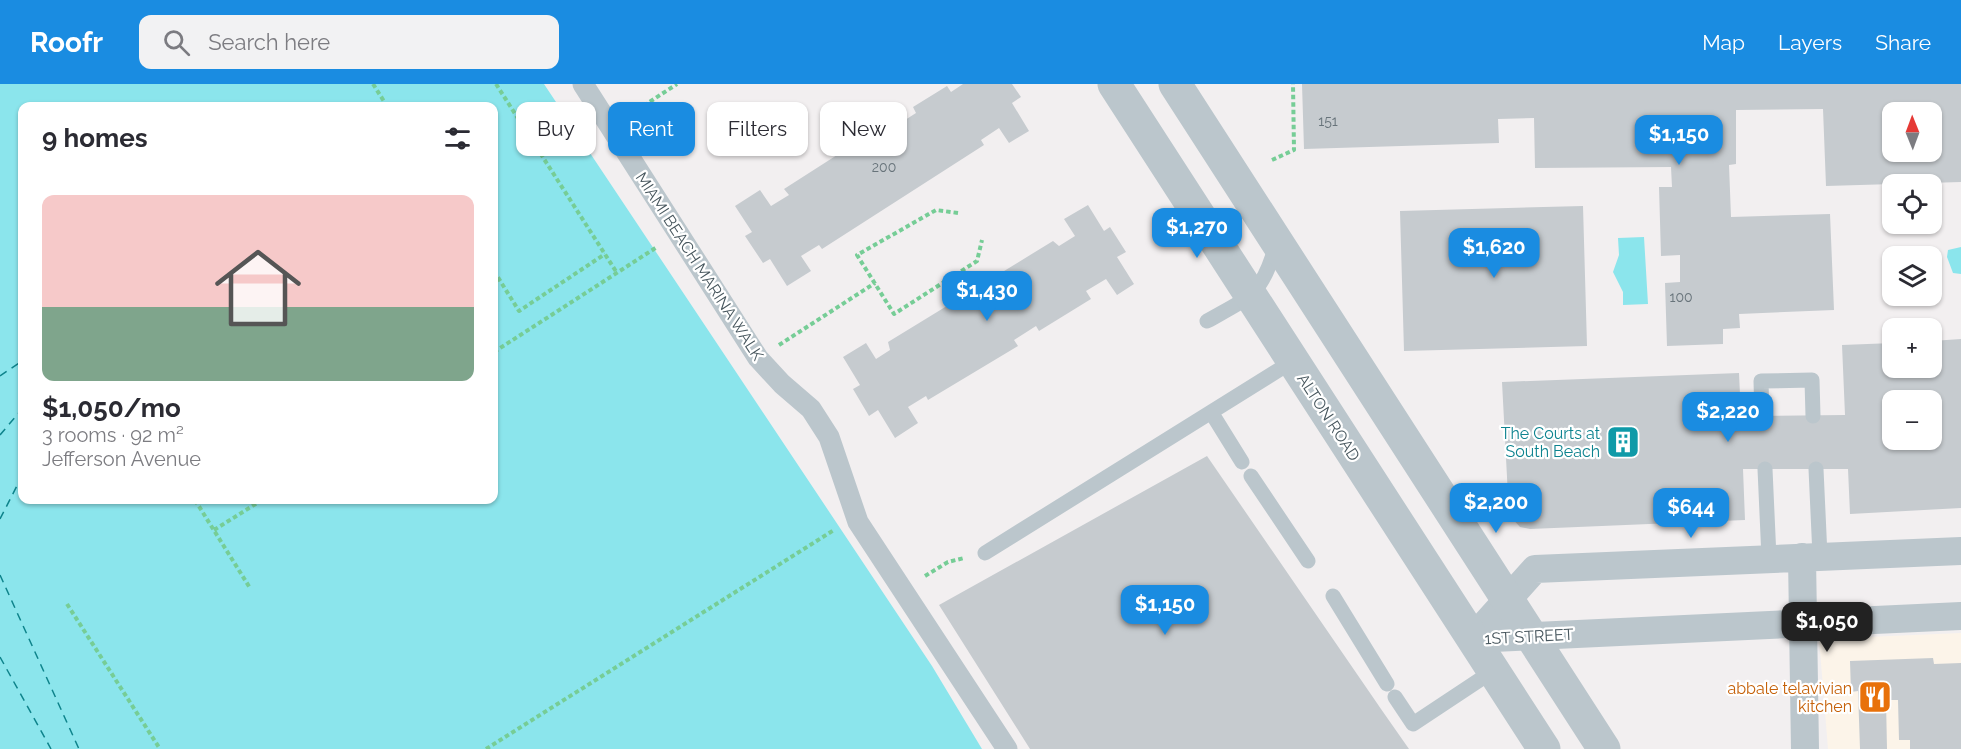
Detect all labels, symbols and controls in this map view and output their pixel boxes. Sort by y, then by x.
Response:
search box [139,15,559,69]
text: Roofr [30,26,103,59]
icon: search [160,26,193,59]
text: Search here [208,29,330,55]
text: Map [1702,30,1745,55]
text: Layers [1778,30,1842,55]
text: Share [1875,30,1931,55]
chip: Buy [516,102,596,156]
chip: Rent [608,102,695,156]
chip: Filters [707,102,808,156]
chip: New [820,102,907,156]
north arrow [1882,102,1942,162]
map controls [1882,102,1942,450]
house number: 151 [1318,113,1338,129]
pin: $1,150 [1630,115,1728,166]
icon: filters [441,122,474,155]
text: $1,150 [1649,122,1709,146]
text: 9 homes [42,123,148,153]
house number: 200 [872,159,896,175]
street label: MIAMI BEACH MARINA WALK [632,169,768,364]
button: locate [1882,174,1942,234]
pin: $1,270 [1148,208,1246,259]
text: $1,270 [1166,215,1228,239]
pin: $1,620 [1445,228,1543,279]
icon: home [204,234,312,342]
text: $1,620 [1463,235,1525,259]
button: layers [1882,246,1942,306]
pin: $1,430 [938,271,1036,322]
text: $1,430 [956,278,1018,302]
house number: 100 [1669,289,1693,305]
button: + [1882,318,1942,378]
street label: ALTON ROAD [1293,370,1364,465]
button: − [1882,390,1942,450]
pin: $2,220 [1679,392,1777,443]
text: $1,050/mo [42,393,181,423]
text: $2,220 [1696,399,1760,423]
text: 3 rooms · 92 m² [42,423,184,447]
place label: The Courts at South Beach [1501,424,1601,461]
building icon: The Courts at South Beach [1605,424,1641,460]
text: Jefferson Avenue [42,447,201,471]
pin: $2,200 [1447,483,1545,534]
pin: $644 [1655,488,1727,539]
text: $2,200 [1464,490,1528,514]
text: $644 [1667,495,1715,519]
pin: $1,150 [1116,585,1214,636]
text: $1,150 [1135,592,1195,616]
pin: $1,050 [1778,602,1876,653]
text: $1,050 [1796,609,1858,633]
street label: 1ST STREET [1484,625,1574,648]
place label: abbale telavivian kitchen [1727,679,1852,716]
restaurant icon: abbale telavivian kitchen [1857,679,1893,715]

